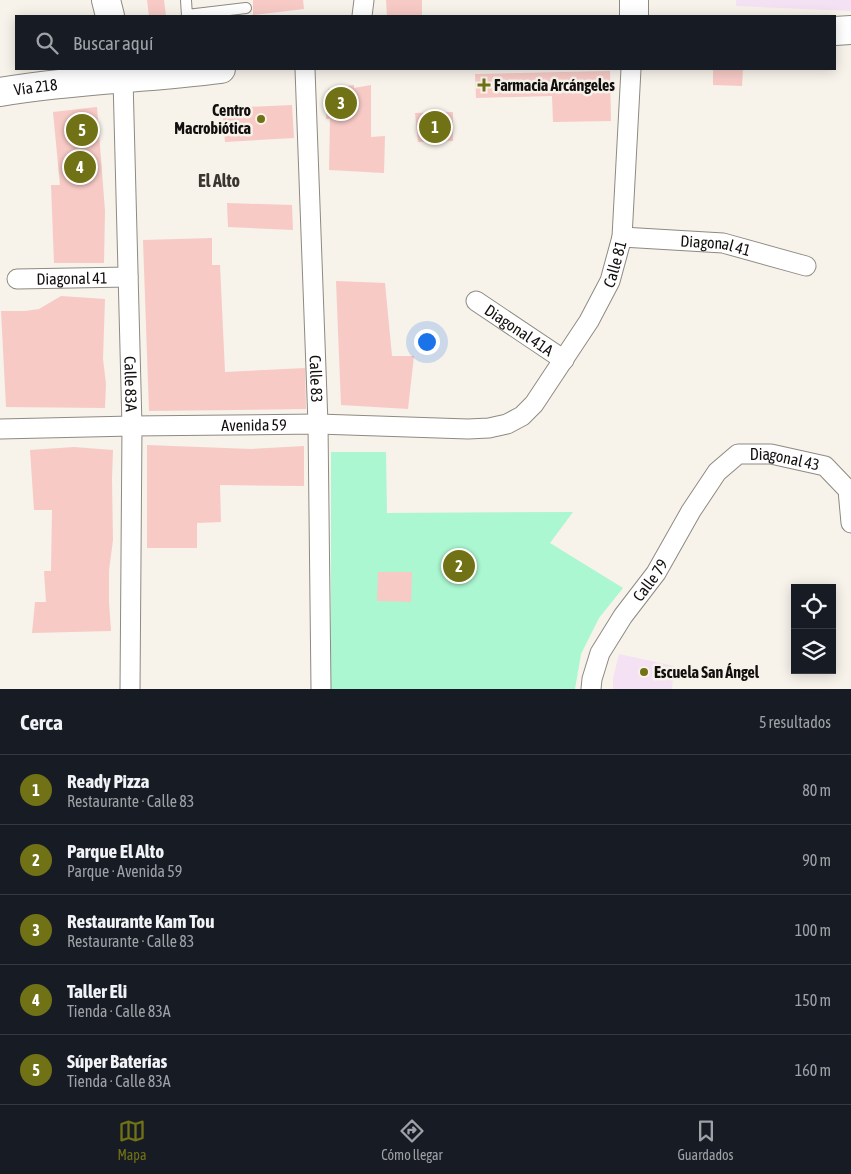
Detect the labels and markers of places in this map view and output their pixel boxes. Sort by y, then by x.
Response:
place label: Farmacia Arcángeles [494,76,615,94]
marker: Farmacia Arcángeles [478,79,490,91]
pin: 3 [325,84,357,122]
place label: Centro Macrobiótica [174,101,251,137]
pin: 1 [419,108,451,146]
pin: 5 [66,111,98,149]
marker: Centro Macrobiótica [255,113,267,125]
pin: 4 [64,148,96,186]
pin: 2 [443,547,475,585]
place label: Escuela San Ángel [654,663,760,681]
marker: Escuela San Ángel [638,666,650,678]

